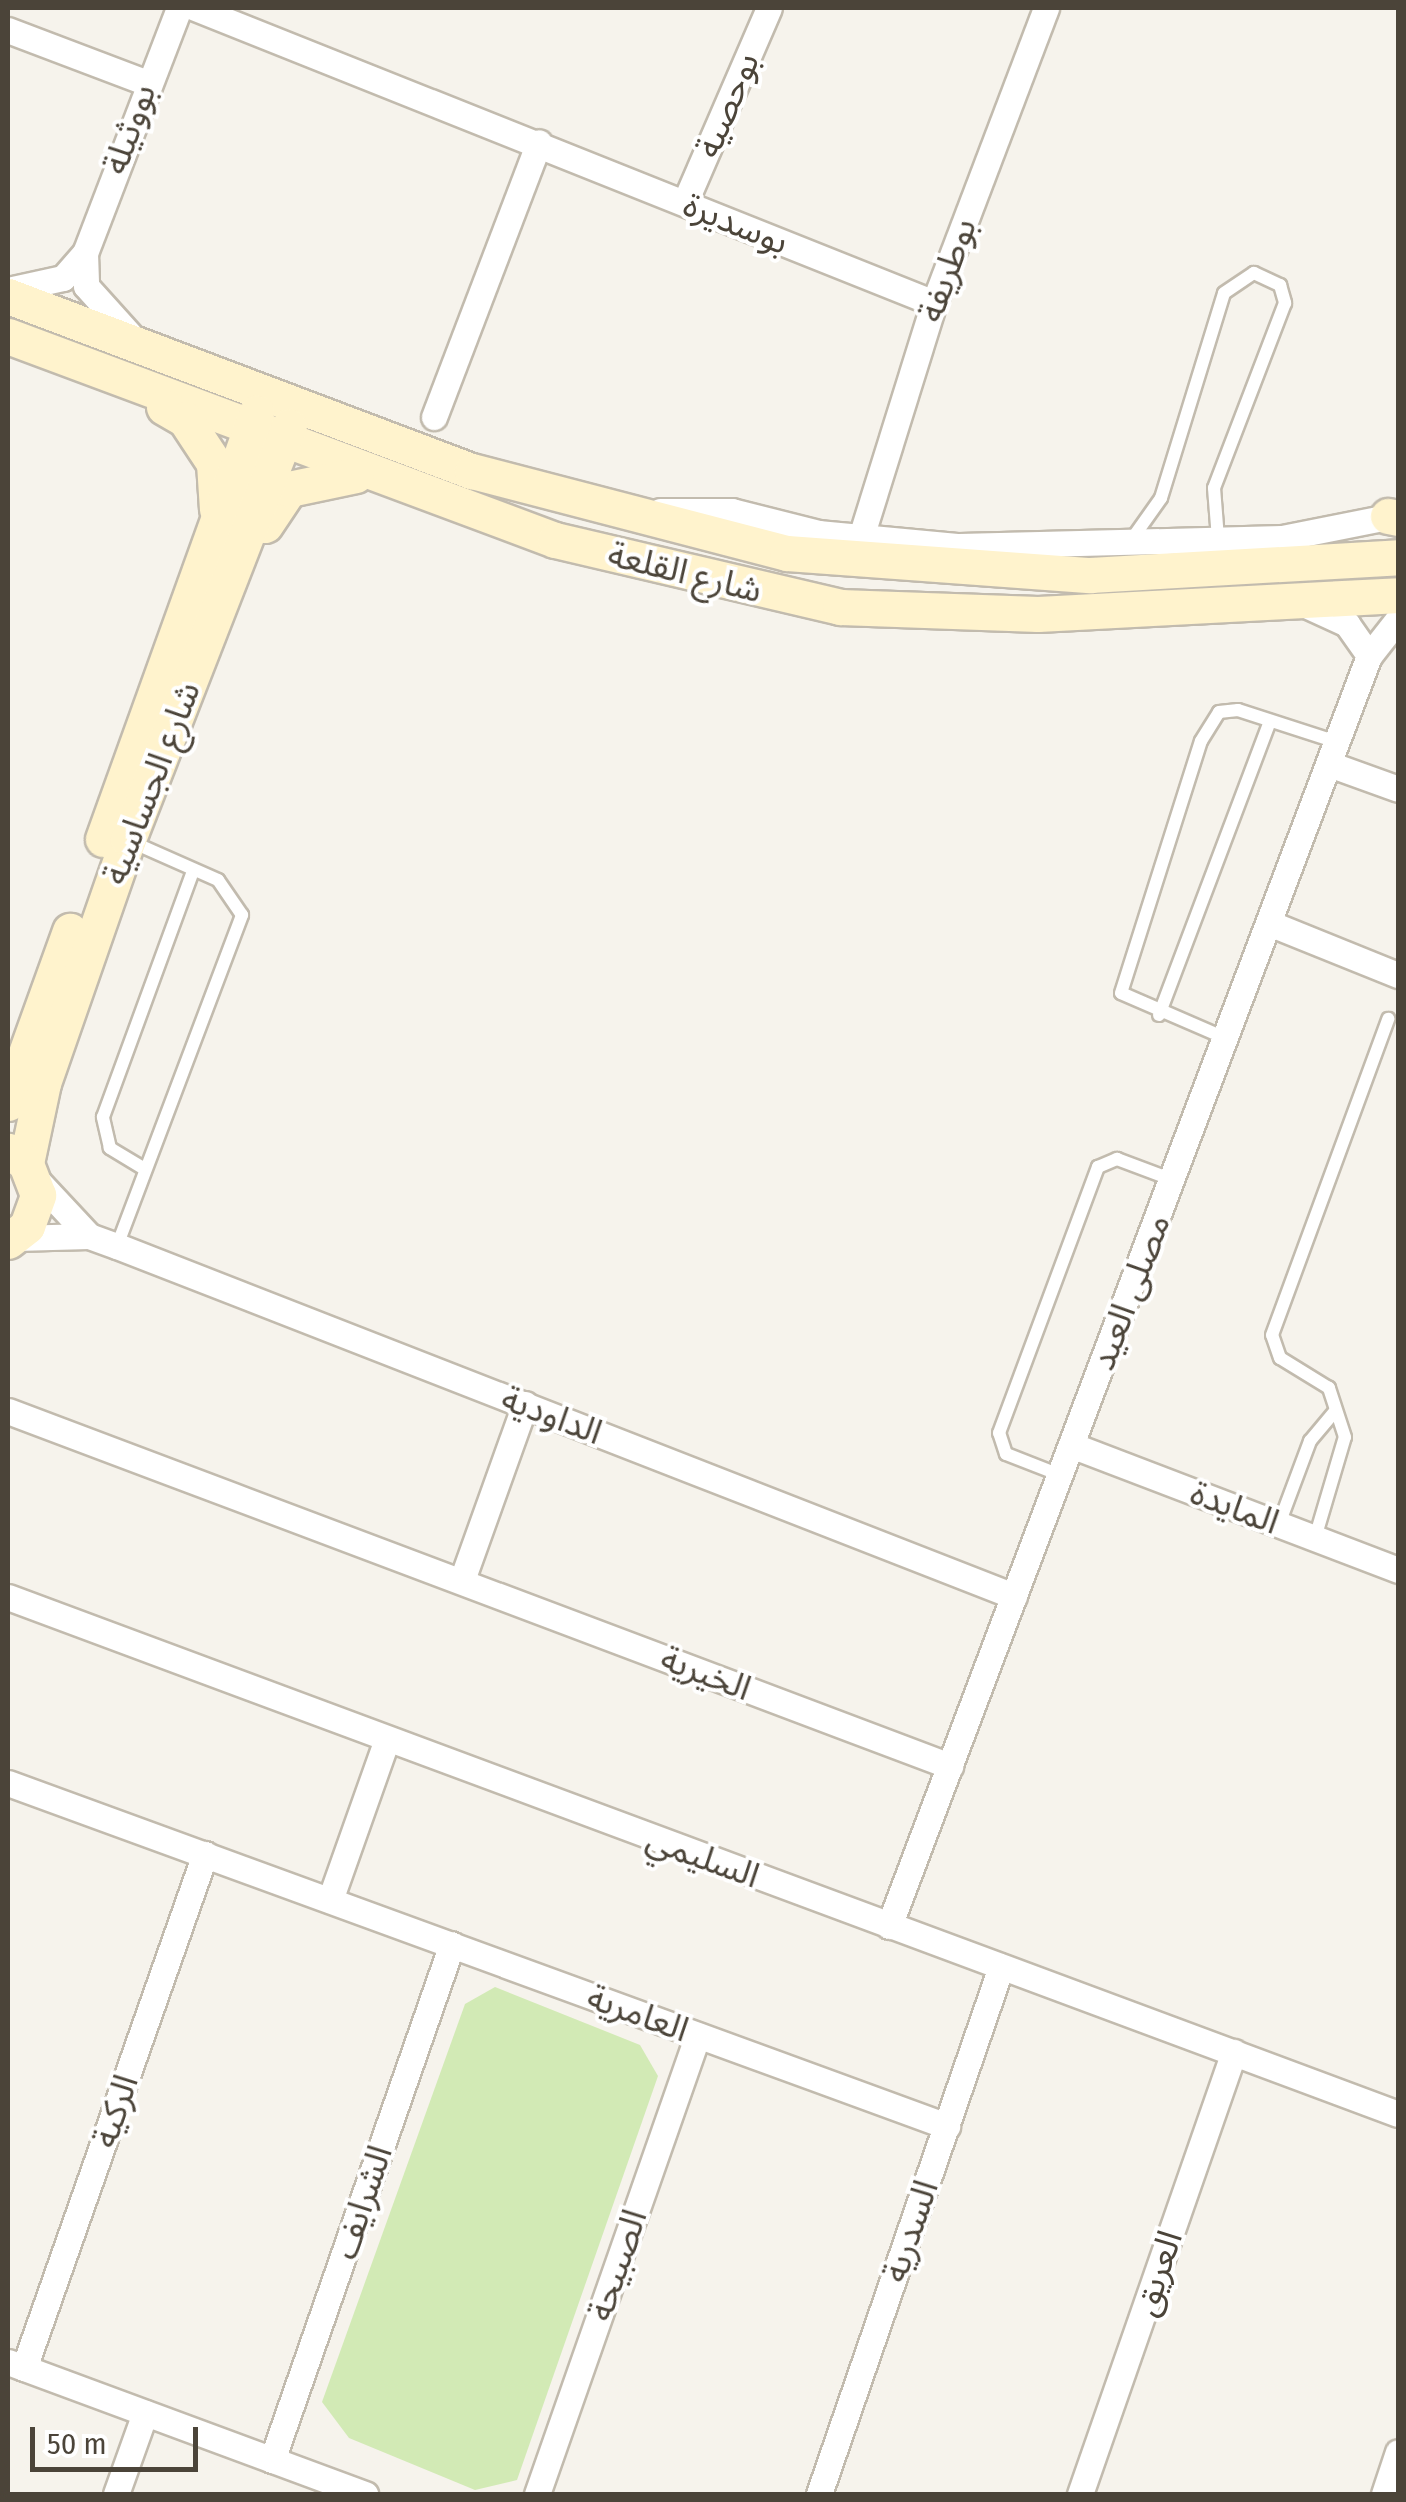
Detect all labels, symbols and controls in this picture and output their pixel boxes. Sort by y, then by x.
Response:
street label: بوحصية [686,46,768,164]
street label: بووثيلة [93,78,165,180]
street label: بوسديرة [678,183,794,263]
street label: بوطريفة [909,212,985,328]
street label: شارع القلعة [604,533,766,611]
street label: شارع الجساسية [93,676,209,890]
street label: مصلى العيد [1081,1208,1179,1376]
street label: الداودية [496,1377,608,1453]
street label: المايدة [1185,1471,1285,1543]
street label: الخيرية [655,1637,757,1709]
street label: السليمي [641,1817,765,1897]
street label: العامرية [582,1975,694,2051]
street label: الركية [83,2069,147,2153]
street label: الشرايف [323,2140,401,2264]
street label: السدرية [873,2174,947,2288]
street label: الصبيحة [578,2204,656,2326]
street label: العريق [1123,2225,1191,2321]
scale bar [35,2407,202,2469]
text: 50 m [47,2426,107,2462]

